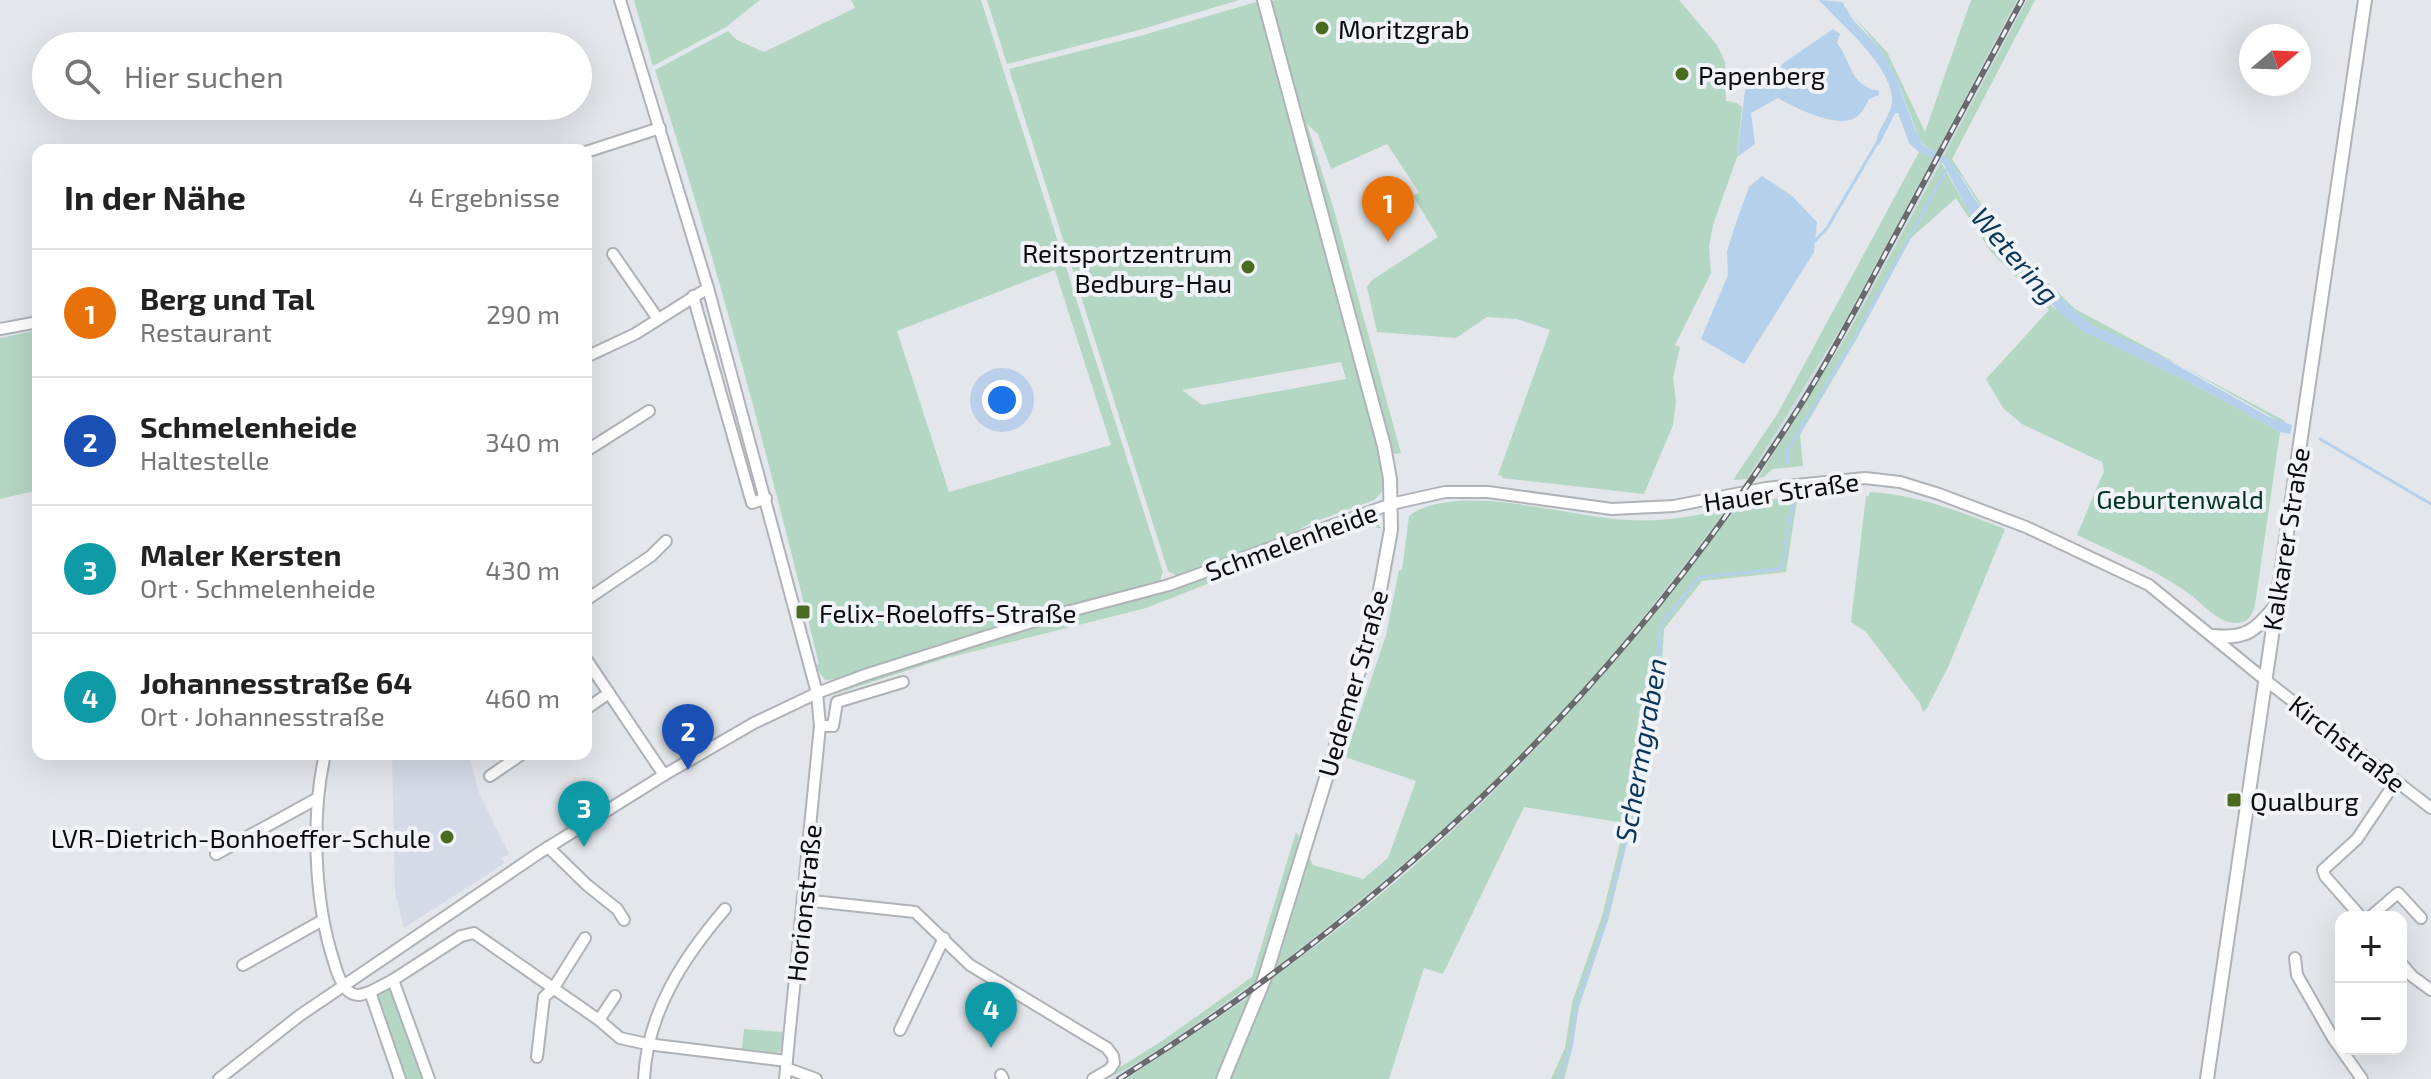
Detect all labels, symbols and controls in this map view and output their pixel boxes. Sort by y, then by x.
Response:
place label: Moritzgrab [1338,13,1470,44]
marker: Moritzgrab [1313,19,1331,37]
north arrow [2239,24,2311,96]
search box [32,32,592,120]
icon: search [60,54,104,98]
text: Hier suchen [124,58,284,94]
place label: Papenberg [1698,59,1825,90]
marker: Papenberg [1673,65,1691,83]
text: In der Nähe [64,176,246,217]
pin: 1 [1362,176,1414,242]
text: 4 Ergebnisse [408,181,560,212]
water label: Wetering [1965,200,2067,310]
place label: Reitsportzentrum Bedburg-Hau [1022,237,1232,298]
marker: Reitsportzentrum Bedburg-Hau [1239,258,1257,276]
text: Berg und Tal [140,280,315,316]
text: 1 [84,298,96,329]
text: 290 m [486,298,560,329]
text: Restaurant [140,316,272,347]
your location [982,380,1022,420]
text: Schmelenheide [140,408,357,444]
text: 2 [82,426,98,457]
text: 340 m [485,426,560,457]
text: Haltestelle [140,444,270,475]
street label: Kalkarer Straße [2255,445,2315,633]
street label: Hauer Straße [1701,465,1861,517]
park label: Geburtenwald [2096,483,2264,514]
street label: Schmelenheide [1201,496,1381,586]
text: Maler Kersten [140,536,341,572]
text: 3 [83,554,97,585]
text: 430 m [485,554,560,585]
text: Ort · Schmelenheide [140,572,376,603]
street label: Uedemer Straße [1310,586,1394,780]
place label: Felix-Roeloffs-Straße [819,597,1076,628]
marker: Felix-Roeloffs-Straße [794,603,812,621]
water label: Schermgraben [1607,655,1673,845]
text: Johannesstraße 64 [140,664,412,700]
text: 4 [82,682,98,713]
text: 460 m [485,682,560,713]
street label: Kirchstraße [2284,688,2412,798]
text: Ort · Johannesstraße [140,700,385,731]
pin: 2 [662,704,714,770]
pin: 3 [558,781,610,847]
place label: Qualburg [2250,785,2359,816]
marker: Qualburg [2225,791,2243,809]
place label: LVR-Dietrich-Bonhoeffer-Schule [51,822,431,853]
street label: Horionstraße [779,823,827,983]
marker: LVR-Dietrich-Bonhoeffer-Schule [438,828,456,846]
map controls [2335,911,2407,1055]
button: + [2335,911,2407,983]
pin: 4 [965,982,1017,1048]
button: − [2335,983,2407,1055]

